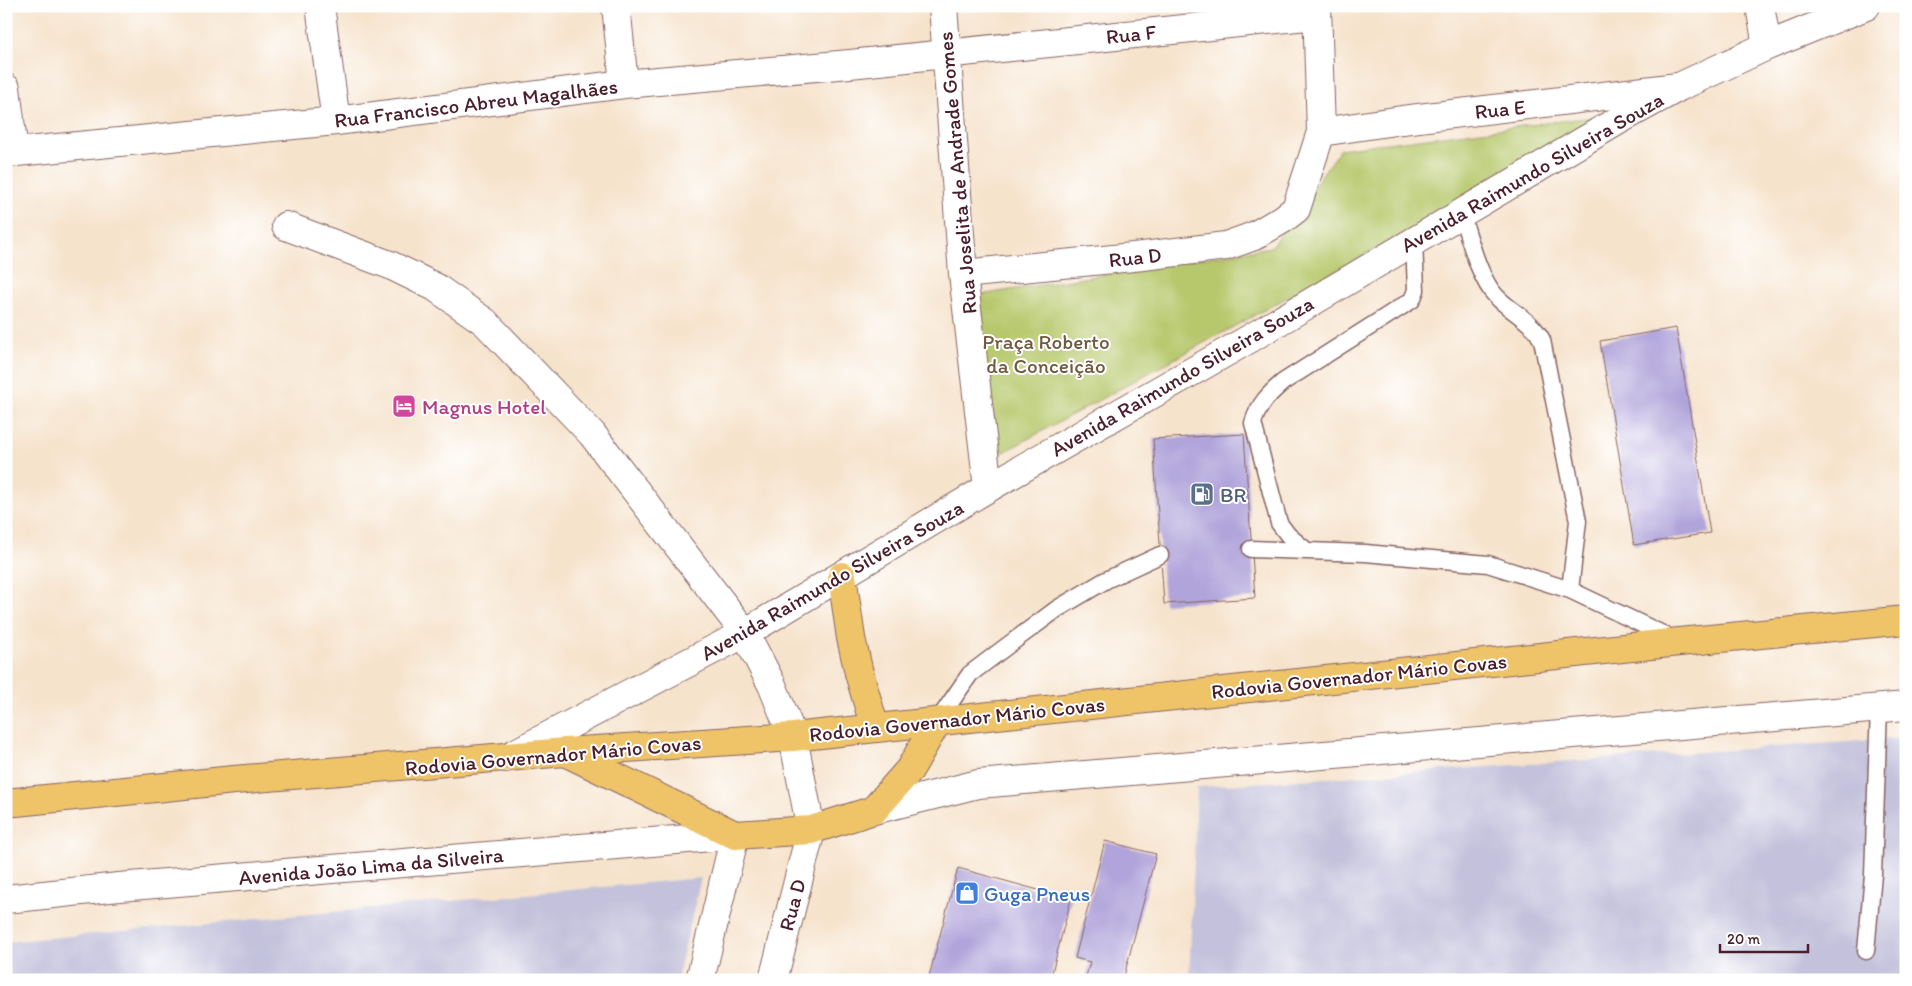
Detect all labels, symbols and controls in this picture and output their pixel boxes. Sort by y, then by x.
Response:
street label: Rua F [1105,19,1157,49]
street label: Rua Joselita de Andrade Gomes [932,31,982,315]
street label: Rua Francisco Abreu Magalhães [333,73,619,133]
street label: Avenida Raimundo Silveira Souza [1396,86,1668,258]
street label: Rua E [1473,94,1527,124]
street label: Rua D [1108,242,1162,272]
street label: Avenida Raimundo Silveira Souza [1046,290,1318,462]
park label: Praça Roberto da Conceição [982,329,1110,378]
hotel icon: Magnus Hotel [391,393,417,419]
place label: Magnus Hotel [422,394,546,419]
fuel station icon: BR [1189,481,1215,507]
place label: BR [1220,482,1247,507]
street label: Avenida Raimundo Silveira Souza [696,494,968,666]
street label: Rodovia Governador Mário Covas [1210,648,1508,704]
street label: Rodovia Governador Mário Covas [808,691,1106,747]
street label: Rodovia Governador Mário Covas [404,730,702,780]
street label: Avenida João Lima da Silveira [237,842,505,890]
street label: Rua D [773,876,811,934]
shop icon: Guga Pneus [954,880,980,906]
place label: Guga Pneus [984,881,1090,906]
scale bar [1720,921,1807,953]
text: 20 m [1727,930,1761,948]

